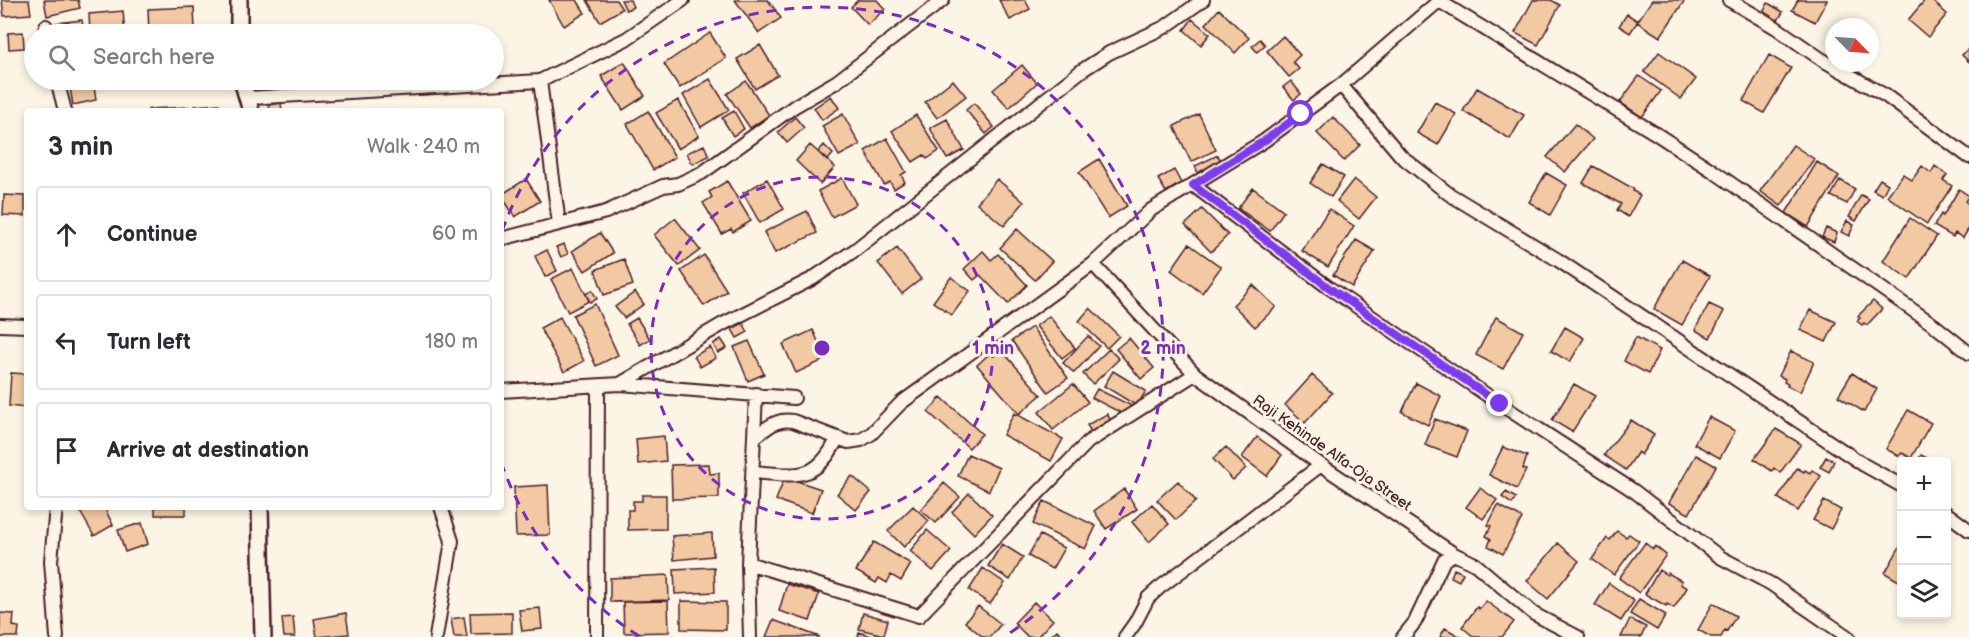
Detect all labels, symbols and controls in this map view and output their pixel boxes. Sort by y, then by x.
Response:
north arrow [1825,18,1879,72]
search box [24,24,504,90]
icon: search [45,41,78,74]
text: Search here [93,44,215,71]
route start [1287,100,1313,126]
text: 3 min [48,132,113,163]
text: Walk · 240 m [367,135,480,159]
icon: ahead [50,218,83,251]
text: Continue [107,221,197,248]
text: 60 m [432,222,478,246]
icon: left [50,326,83,359]
text: Turn left [107,329,191,356]
text: 180 m [425,330,478,354]
centre of rings [812,338,832,358]
text: 1 min [972,338,1014,359]
text: 2 min [1140,338,1186,359]
route end [1486,390,1512,416]
street label: Raji Kehinde Alfa-Oja Street [1249,391,1415,515]
icon: arrive [50,434,83,467]
text: Arrive at destination [107,437,309,464]
map controls [1897,457,1951,619]
button: + [1897,457,1951,511]
button: − [1897,511,1951,565]
button: layers [1897,565,1951,619]

